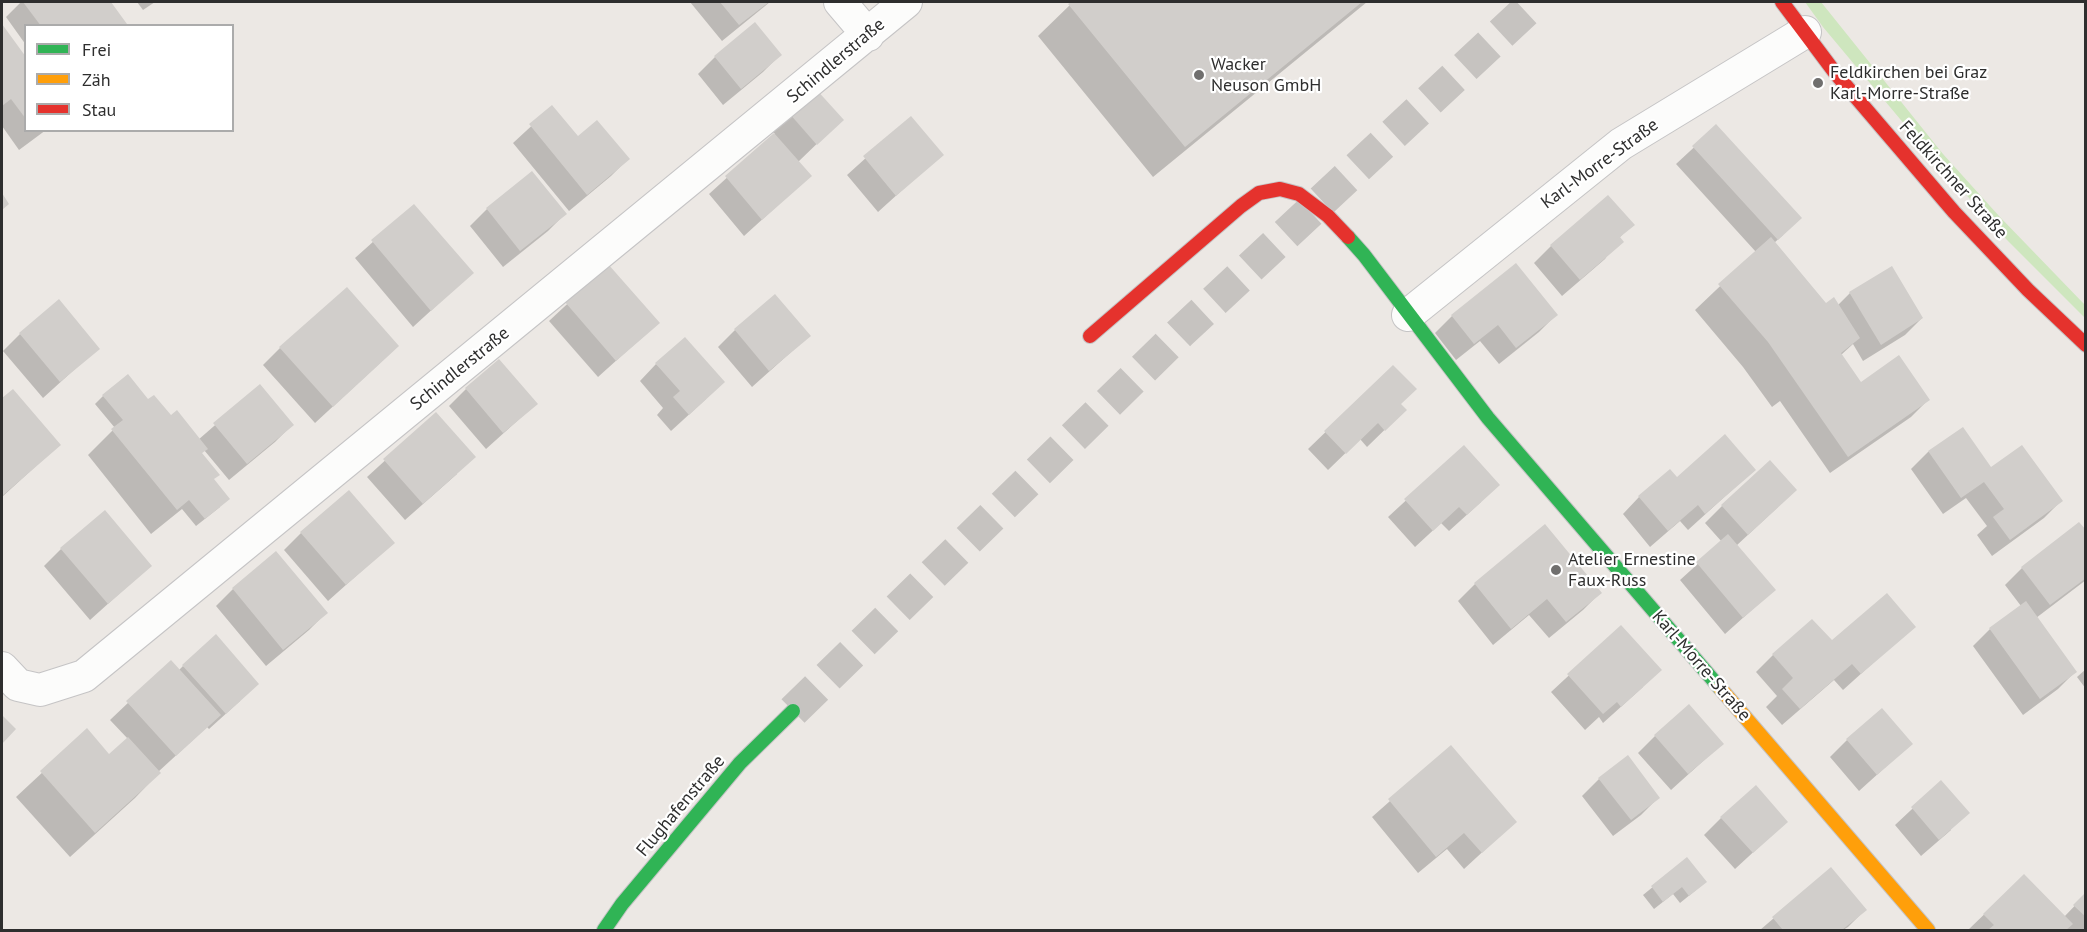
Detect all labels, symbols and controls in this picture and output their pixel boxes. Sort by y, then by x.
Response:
street label: Schindlerstraße [783,14,889,108]
legend [24,24,234,132]
text: Frei [82,38,111,61]
place label: Wacker Neuson GmbH [1211,54,1321,97]
place label: Feldkirchen bei Graz Karl-Morre-Straße [1830,62,1987,104]
text: Zäh [82,68,111,91]
marker: Wacker Neuson GmbH [1192,68,1206,82]
marker: Feldkirchen bei Graz Karl-Morre-Straße [1811,76,1825,90]
text: Stau [82,98,116,121]
street label: Karl-Morre-Straße [1537,114,1663,214]
street label: Feldkirchner Straße [1894,117,2012,243]
street label: Schindlerstraße [406,323,514,415]
place label: Atelier Ernestine Faux-Russ [1568,549,1696,592]
marker: Atelier Ernestine Faux-Russ [1549,563,1563,577]
street label: Karl-Morre-Straße [1647,606,1755,726]
street label: Flughafenstraße [632,751,730,861]

